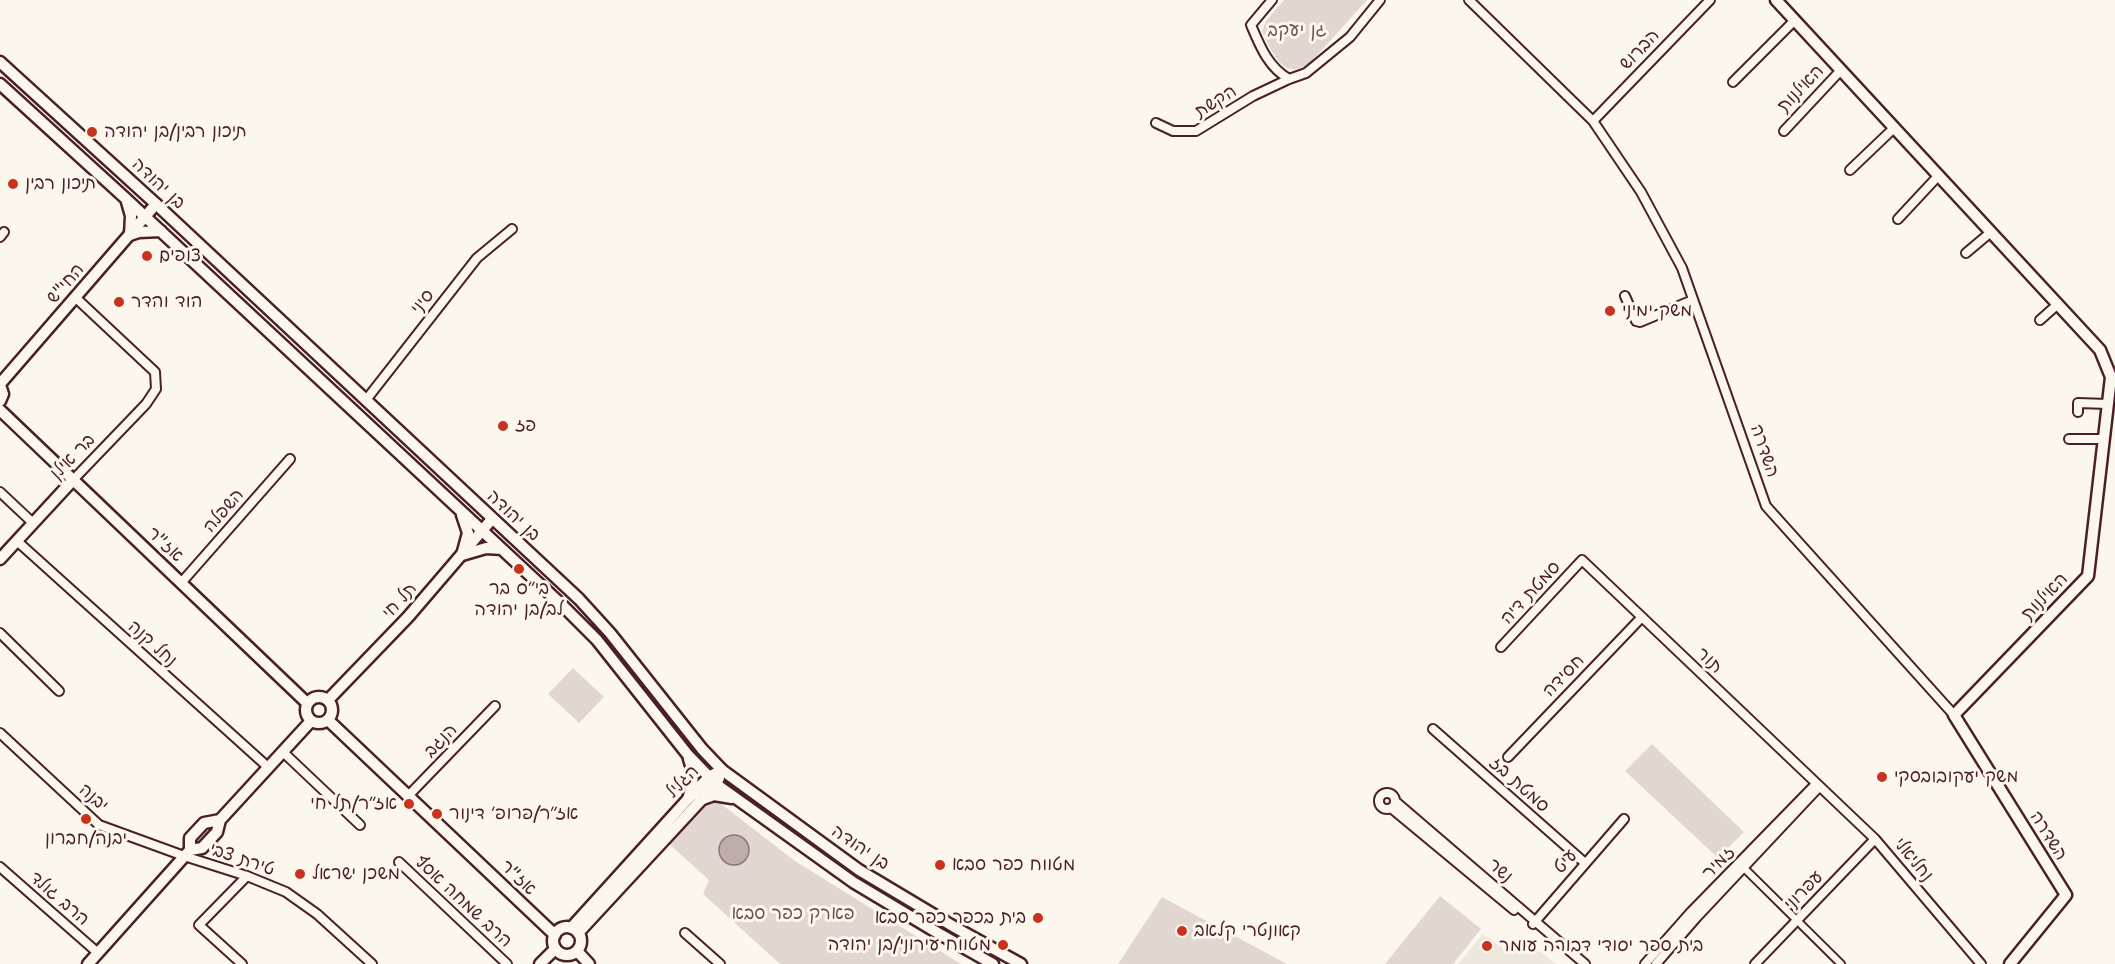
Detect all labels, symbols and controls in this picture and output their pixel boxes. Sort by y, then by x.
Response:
park label: גן יעקב [1267,20,1327,42]
street label: הברוש [1615,25,1665,75]
street label: האילנות [1773,61,1829,117]
street label: הקשת [1191,81,1241,123]
place label: תיכון רבין/בן יהודה [104,121,247,143]
marker: תיכון רבין/בן יהודה [85,125,99,139]
street label: בן יהודה [127,154,189,214]
place label: תיכון רבין [25,173,96,195]
marker: תיכון רבין [6,177,20,191]
place label: צופים [159,245,201,267]
marker: צופים [140,249,154,263]
street label: החי"ש [43,259,89,309]
street label: סיני [407,285,439,319]
place label: הוד והדר [131,291,202,313]
marker: הוד והדר [112,295,126,309]
place label: משק ימיני [1622,300,1692,322]
marker: משק ימיני [1603,304,1617,318]
place label: פז [515,415,536,437]
marker: פז [496,419,510,433]
street label: השדרה [1745,422,1783,480]
street label: בר אילן [46,430,100,484]
street label: השפלה [199,485,249,537]
street label: בן יהודה [482,486,544,546]
street label: אז"ר [142,523,188,567]
street label: סמטת דיה [1496,557,1566,629]
marker: בי״ס בר לב/בן יהודה [512,562,526,576]
street label: האילנות [2017,569,2073,625]
street label: תל חי [378,578,422,624]
place label: בי״ס בר לב/בן יהודה [474,578,564,620]
street label: נחל קנה [123,616,181,672]
street label: תור [1691,643,1727,679]
street label: חסידה [1539,650,1589,702]
street label: הנגב [420,720,462,762]
street label: סמטת בז [1485,752,1553,818]
street label: הגליל [662,761,704,803]
place label: משק יעקובובסקי [1894,766,2018,788]
marker: משק יעקובובסקי [1875,770,1889,784]
street label: יבנה [74,779,112,817]
place label: אז״ר/תל חי [310,793,397,815]
marker: אז״ר/תל חי [402,797,416,811]
place label: אז״ר/פרופ׳ דינור [449,803,578,825]
marker: אז״ר/פרופ׳ דינור [430,807,444,821]
street label: השדרה [2024,807,2072,865]
marker: יבנה/חברון [79,812,93,826]
street label: בן יהודה [827,821,893,875]
place label: יבנה/חברון [45,828,127,850]
street label: נחליאלי [1889,834,1937,886]
street label: טירת צבי [206,839,278,881]
street label: זמיר [1698,842,1740,884]
street label: עיט [1550,845,1582,879]
street label: הרב שמחה אסף [410,852,516,952]
place label: מטווח כפר סבא [952,854,1075,876]
street label: נשר [1483,854,1517,888]
street label: אז"ר [496,856,540,900]
marker: מטווח כפר סבא [933,858,947,872]
place label: משכן ישראל [312,863,400,885]
street label: הרב גולד [25,867,93,931]
marker: משכן ישראל [293,867,307,881]
street label: עפרוני [1780,867,1828,915]
park label: פארק כפר סבא [731,903,855,925]
place label: בית בכפר כפר סבא [875,907,1026,929]
marker: בית בכפר כפר סבא [1031,911,1045,925]
place label: קאונטרי קלאב [1194,920,1301,942]
marker: קאונטרי קלאב [1175,924,1189,938]
place label: מטווח עירוני/בן יהודה [828,934,991,956]
place label: בית ספר יסודי דבורה עומר [1499,935,1703,957]
marker: מטווח עירוני/בן יהודה [996,938,1010,952]
marker: בית ספר יסודי דבורה עומר [1480,939,1494,953]

